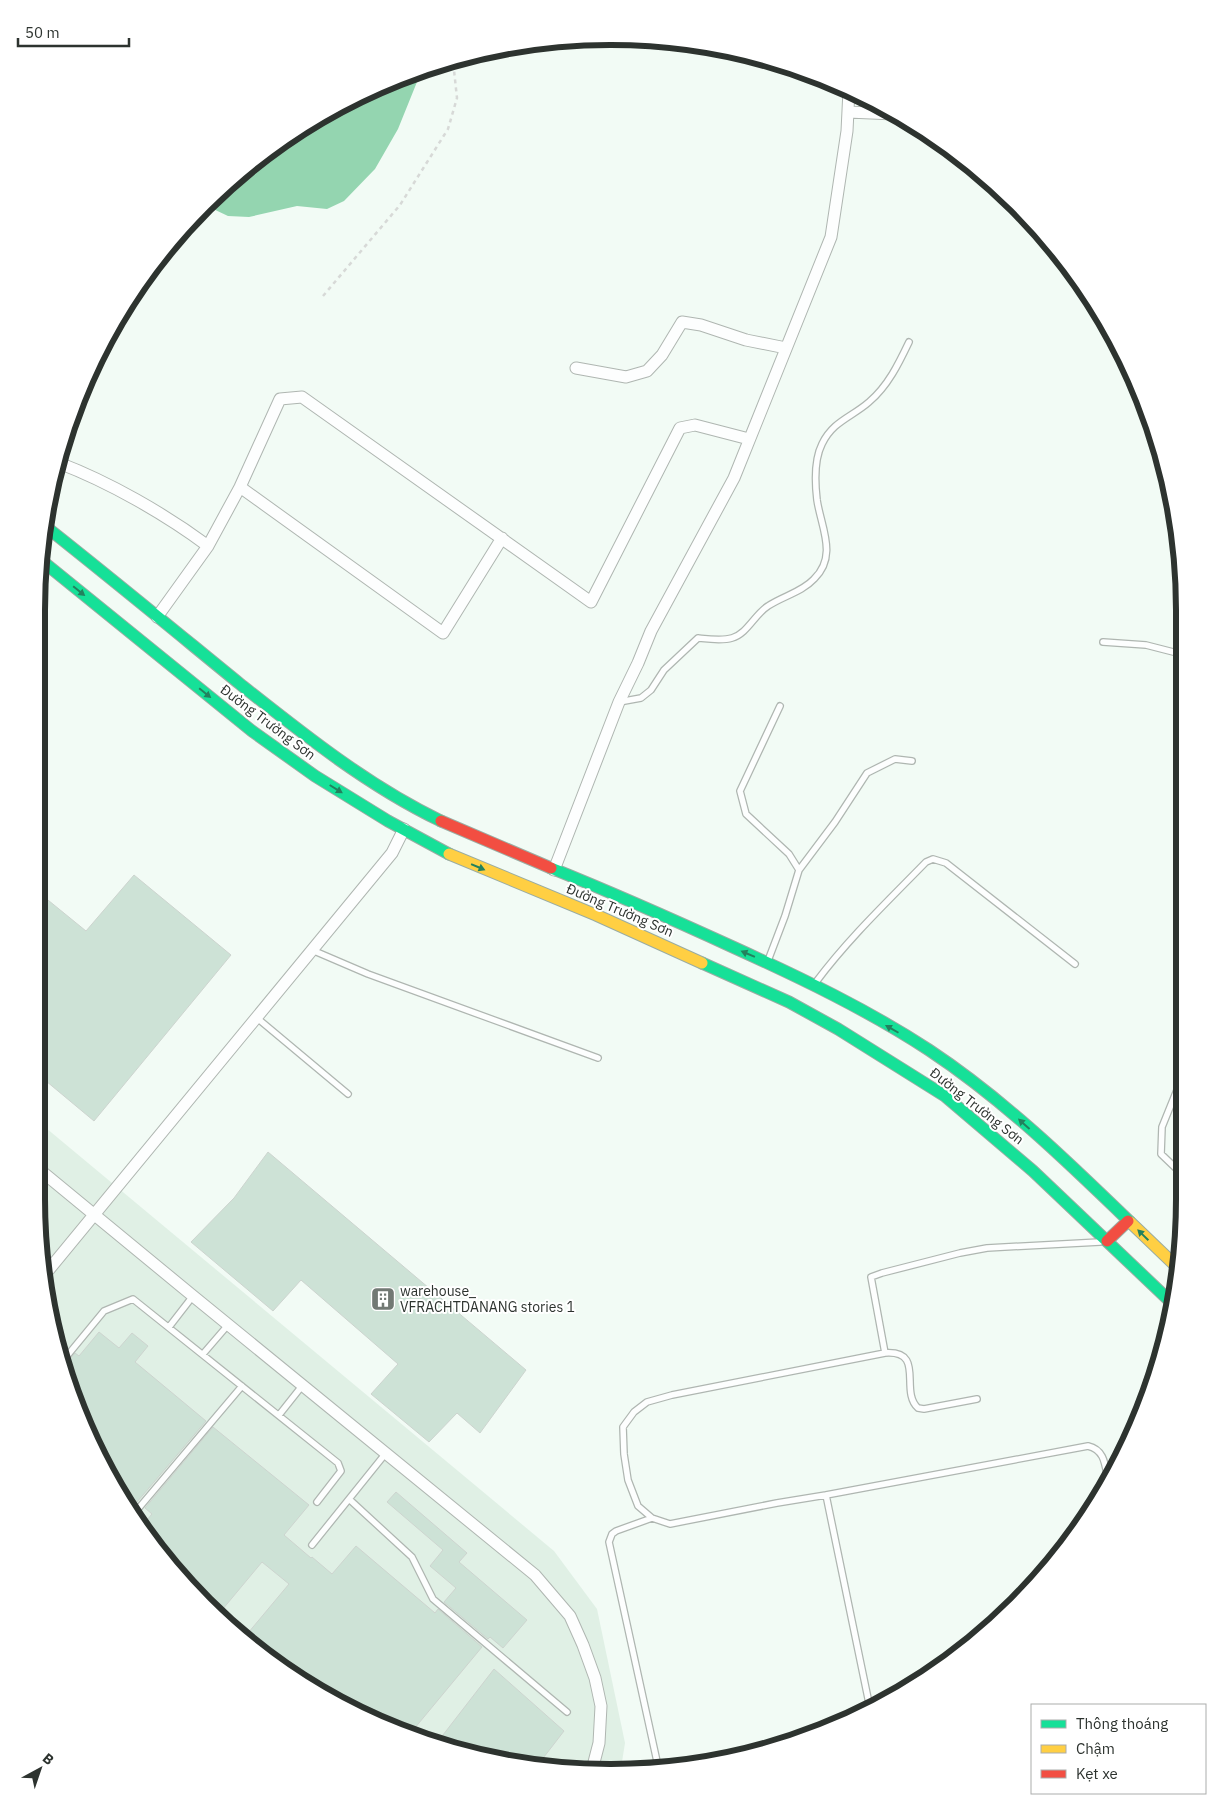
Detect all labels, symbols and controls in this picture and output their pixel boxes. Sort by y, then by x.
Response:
scale bar [18,15,129,47]
text: 50 m [25,23,60,42]
one-way arrow [72,585,85,596]
street label: Đường Trường Sơn [217,680,319,764]
one-way arrow [199,688,212,699]
one-way arrow [330,785,343,794]
one-way arrow [471,864,485,872]
street label: Đường Trường Sơn [564,879,676,941]
one-way arrow [741,950,755,958]
one-way arrow [886,1024,899,1033]
street label: Đường Trường Sơn [926,1064,1028,1148]
one-way arrow [1018,1118,1030,1130]
one-way arrow [1137,1229,1149,1241]
place label: warehouse_ VFRACHTDANANG stories 1 [400,1282,575,1316]
building icon: warehouse_ VFRACHTDANANG stories 1 [370,1286,396,1312]
legend [1031,1704,1206,1794]
text: Thông thoáng [1076,1714,1168,1733]
text: Chậm [1076,1739,1115,1758]
north arrow [15,1744,65,1794]
text: B [39,1749,58,1769]
text: Kẹt xe [1076,1764,1118,1783]

